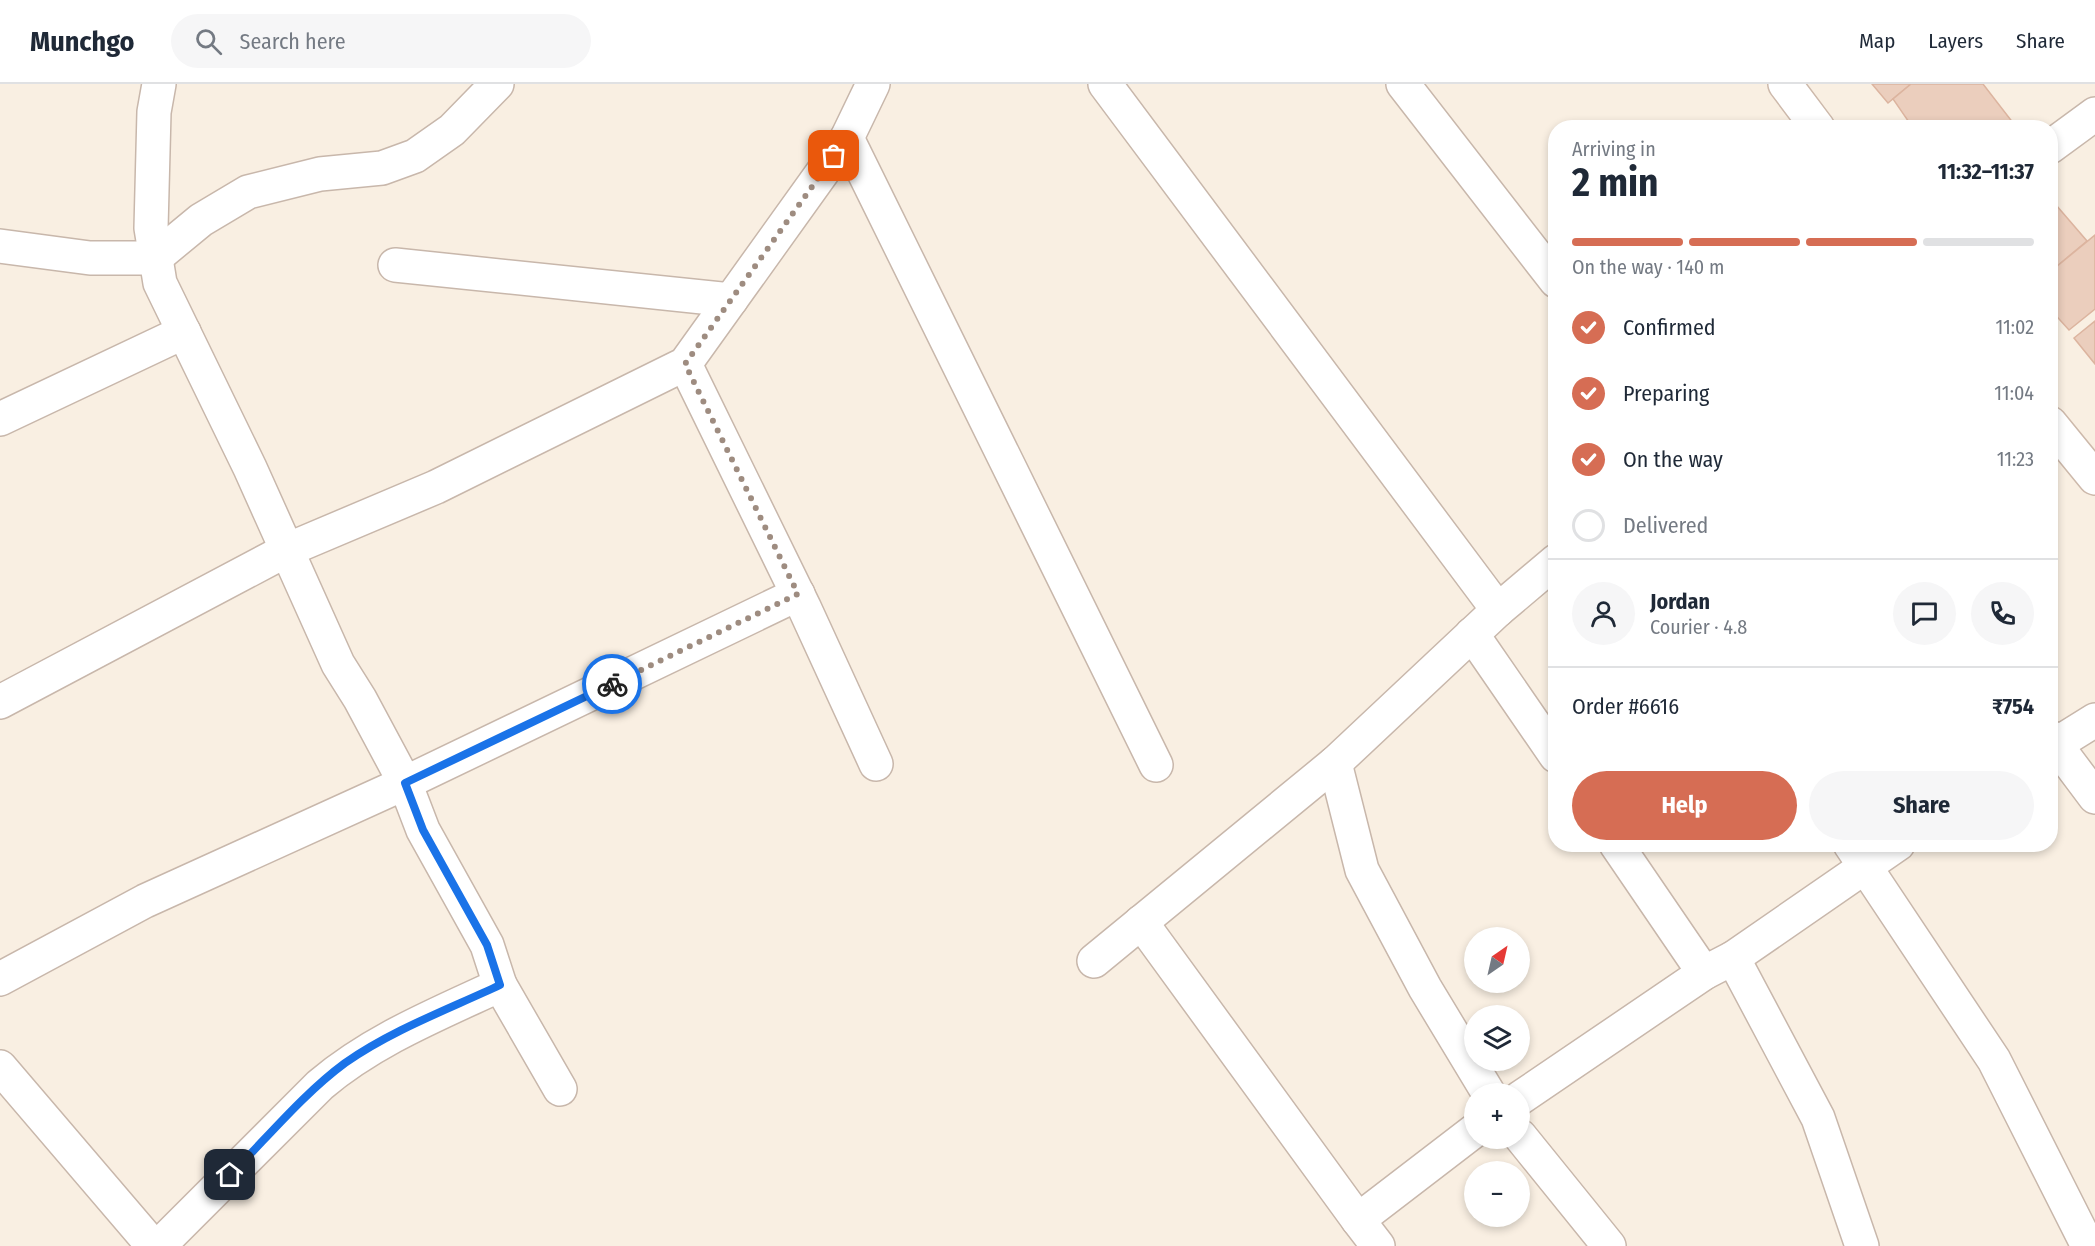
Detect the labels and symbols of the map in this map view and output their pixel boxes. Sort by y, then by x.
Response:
pin [808,130,859,181]
courier [582,654,642,714]
north arrow [1464,927,1530,993]
pin [204,1149,255,1200]

